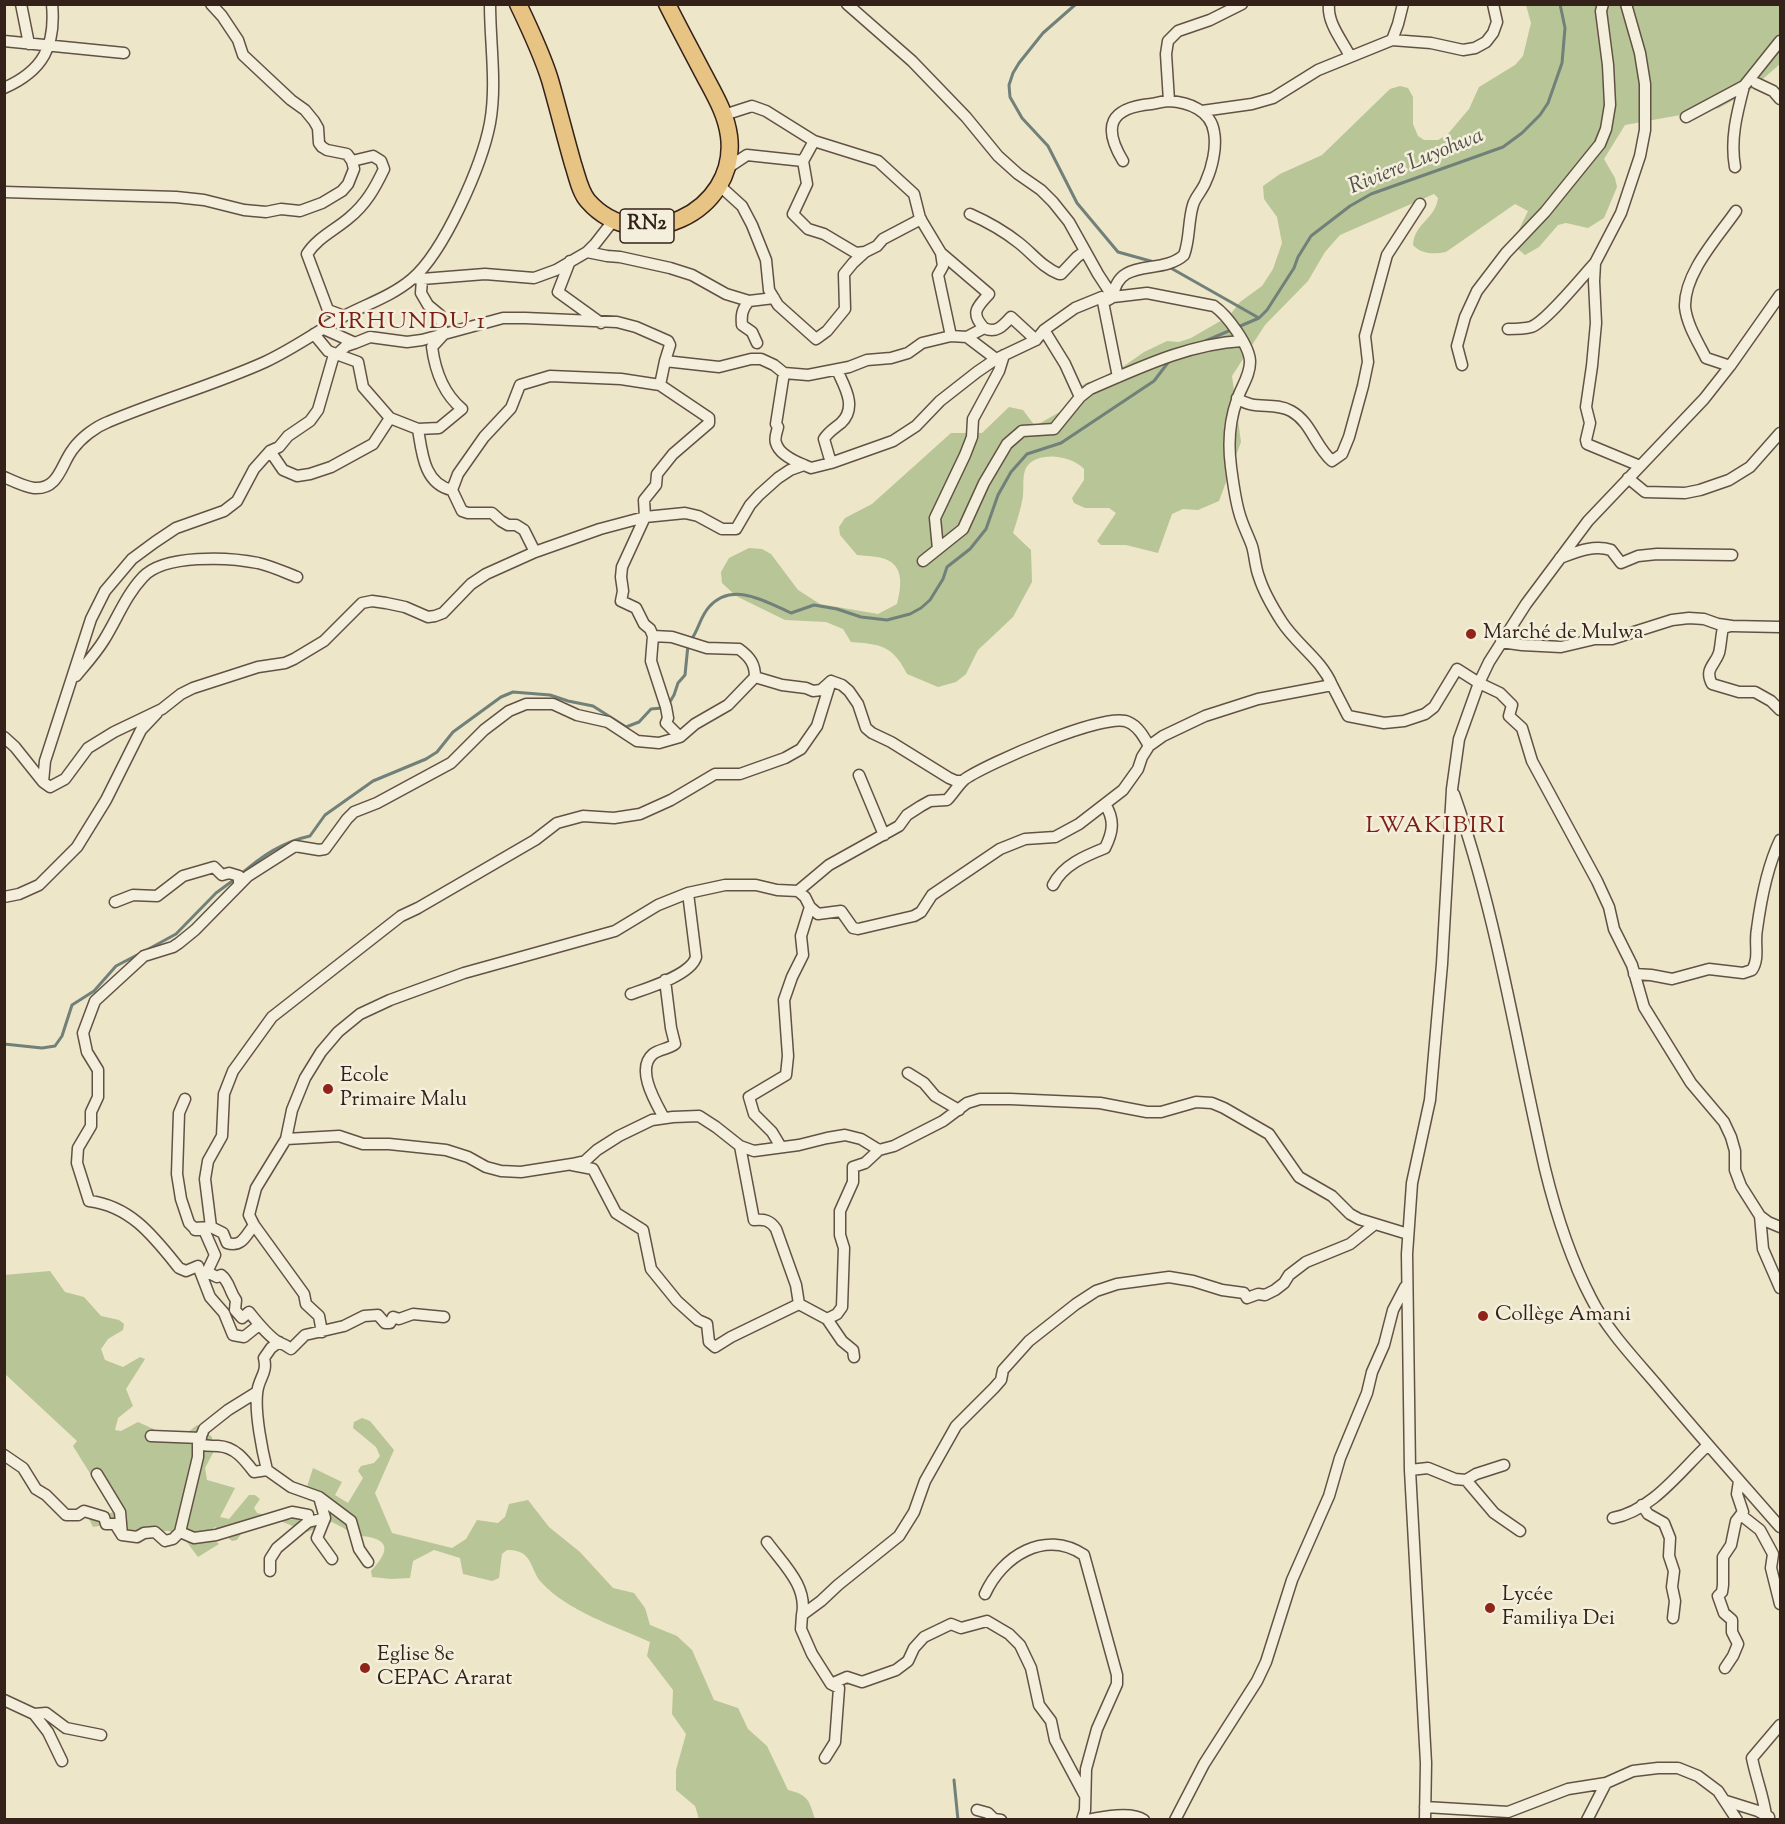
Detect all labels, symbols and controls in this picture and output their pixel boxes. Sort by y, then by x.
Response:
water label: Riviere Luyohwa [1346,124,1488,202]
road number: RN2 [620,209,674,243]
district label: CIRHUNDU 1 [317,310,487,338]
place label: Marché de Mulwa [1483,621,1643,647]
marker: Marché de Mulwa [1464,627,1478,641]
district label: LWAKIBIRI [1365,814,1507,842]
place label: Ecole Primaire Malu [340,1064,467,1114]
marker: Ecole Primaire Malu [321,1082,335,1096]
place label: Collège Amani [1495,1303,1631,1329]
marker: Collège Amani [1476,1309,1490,1323]
place label: Lycée Familiya Dei [1502,1583,1615,1633]
marker: Lycée Familiya Dei [1483,1601,1497,1615]
place label: Eglise 8e CEPAC Ararat [377,1643,512,1693]
marker: Eglise 8e CEPAC Ararat [358,1661,372,1675]

